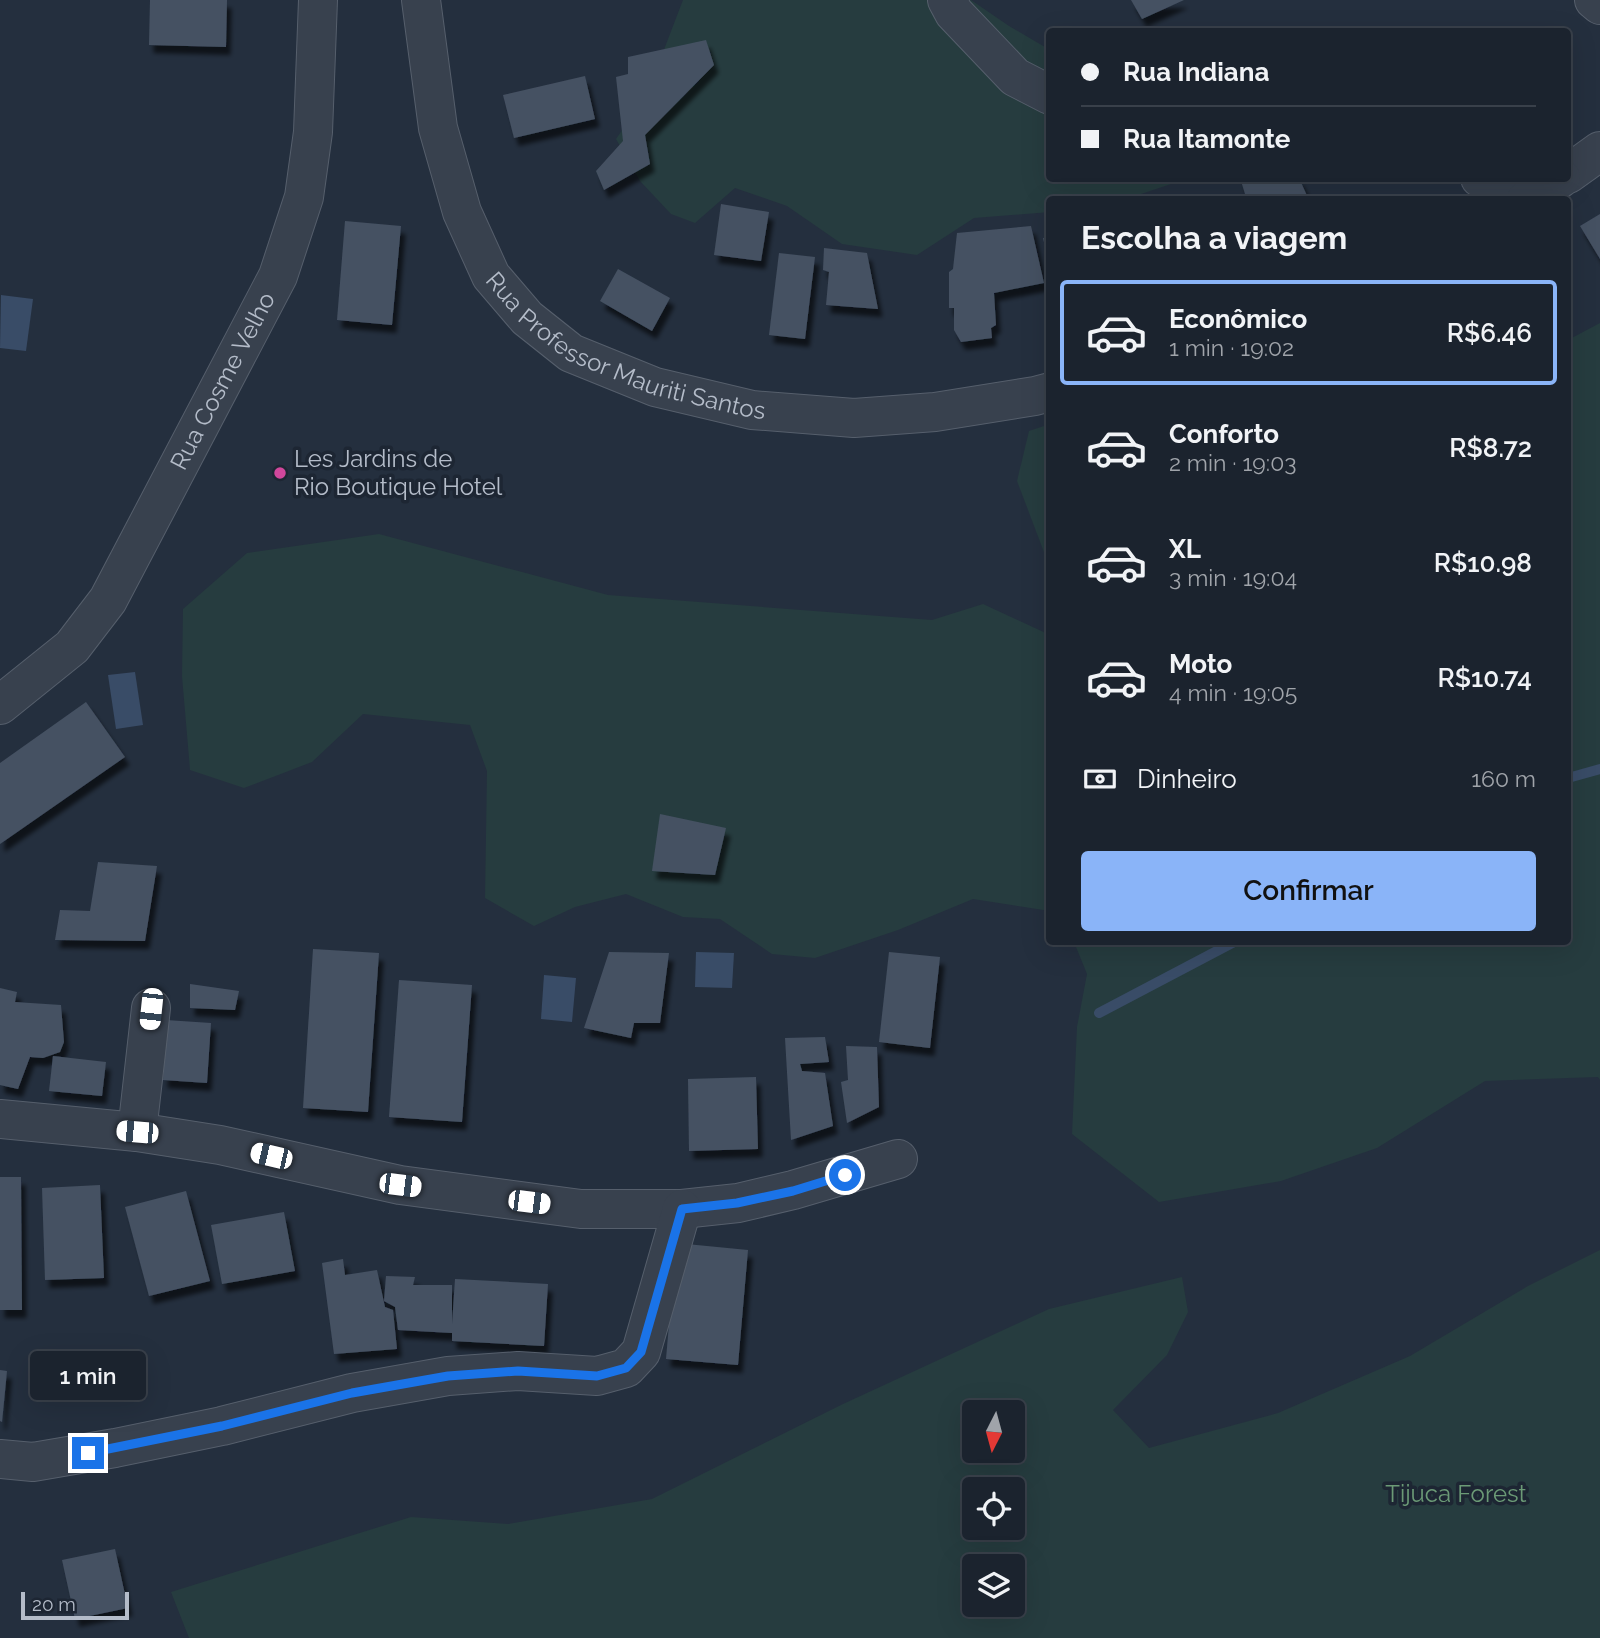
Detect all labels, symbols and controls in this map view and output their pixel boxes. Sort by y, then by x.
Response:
text: Rua Indiana [1123,57,1269,87]
text: Rua Itamonte [1123,124,1290,154]
text: Escolha a viagem [1081,219,1347,256]
street label: Rua Professor Mauriti Santos [480,266,766,425]
street label: Rua Cosme Velho [164,287,281,474]
icon: car [1085,301,1148,364]
text: Econômico [1169,304,1307,334]
text: R$6.46 [1447,318,1532,348]
text: 1 min · 19:02 [1169,334,1294,361]
icon: car [1085,416,1148,479]
text: Conforto [1169,419,1279,449]
text: R$8.72 [1449,433,1532,463]
place label: Les Jardins de Rio Boutique Hotel [294,444,503,501]
text: 2 min · 19:03 [1169,449,1297,476]
marker: Les Jardins de Rio Boutique Hotel [272,465,288,481]
icon: car [1085,531,1148,594]
text: XL [1169,534,1201,564]
text: R$10.98 [1434,548,1532,578]
text: 3 min · 19:04 [1169,564,1297,591]
icon: car [1085,646,1148,709]
text: Moto [1169,649,1232,679]
text: R$10.74 [1438,663,1532,693]
text: 4 min · 19:05 [1169,679,1297,706]
icon: cash [1081,760,1119,798]
text: Dinheiro [1137,764,1237,794]
text: 160 m [1471,765,1536,792]
button: Confirmar [1081,851,1536,931]
car [139,987,164,1031]
car [116,1120,159,1144]
car [249,1141,294,1171]
route start [829,1159,861,1191]
car [378,1172,423,1198]
car [507,1189,552,1215]
callout: 1 min [30,1352,146,1400]
text: 1 min [59,1362,117,1389]
north arrow [962,1400,1026,1463]
map controls [962,1400,1025,1617]
route end [72,1437,104,1469]
button: locate [962,1477,1025,1540]
park label: Tijuca Forest [1385,1479,1527,1508]
button: layers [962,1554,1025,1617]
scale bar [21,1589,130,1621]
text: 20 m [32,1593,76,1615]

